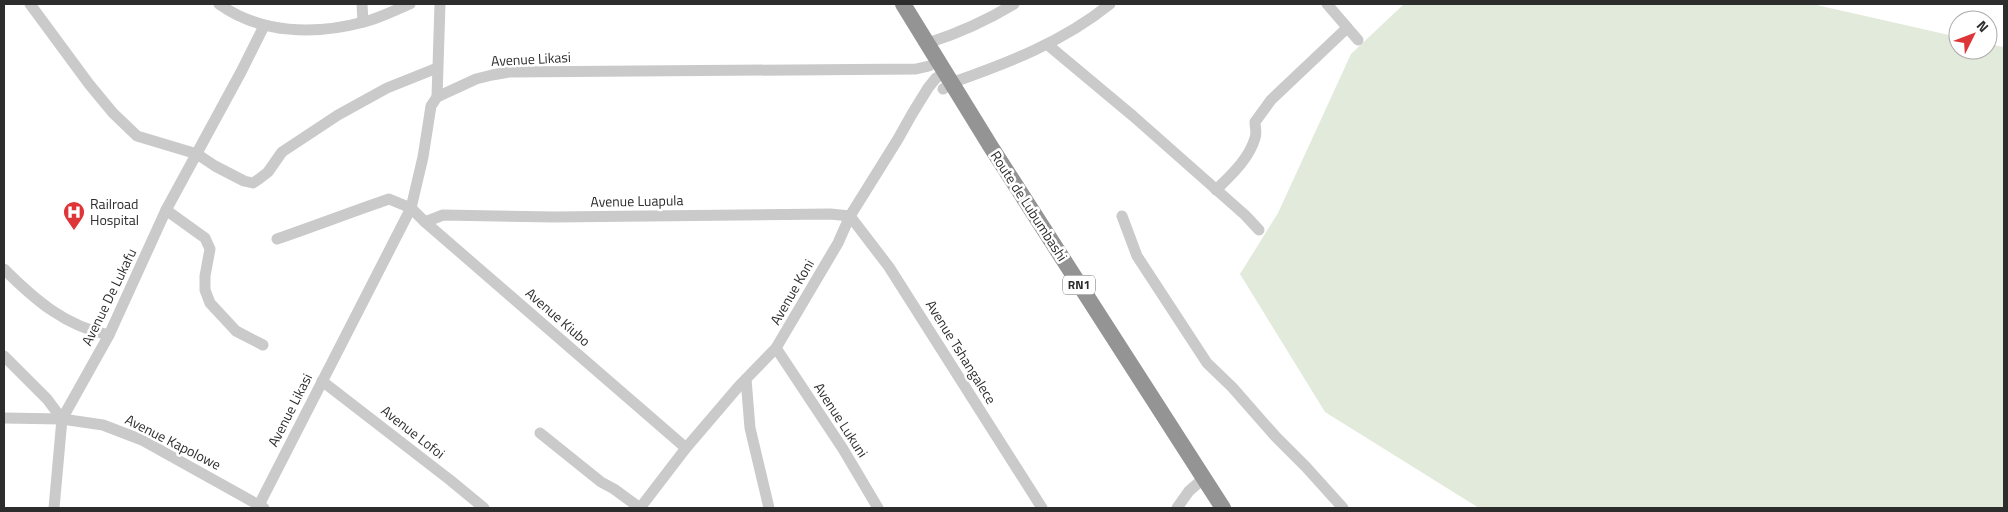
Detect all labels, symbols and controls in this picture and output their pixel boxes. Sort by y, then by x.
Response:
north arrow [1948,10,1998,60]
text: N [1972,15,1994,37]
street label: Avenue Likasi [491,46,571,71]
street label: Route de Lubumbashi [986,146,1073,265]
street label: Avenue Luapula [590,189,684,212]
place label: Railroad Hospital [90,193,139,230]
hospital icon: Railroad Hospital [62,200,86,231]
street label: Avenue De Lukafu [76,245,141,349]
street label: Avenue Koni [764,255,819,328]
road number: RN1 [1063,276,1095,294]
street label: Avenue Kiubo [521,282,595,351]
street label: Avenue Tshangalece [921,296,1002,408]
street label: Avenue Likasi [262,369,317,450]
street label: Avenue Lukuni [809,378,874,461]
street label: Avenue Lofoi [377,400,450,463]
street label: Avenue Kapolowe [122,408,225,475]

